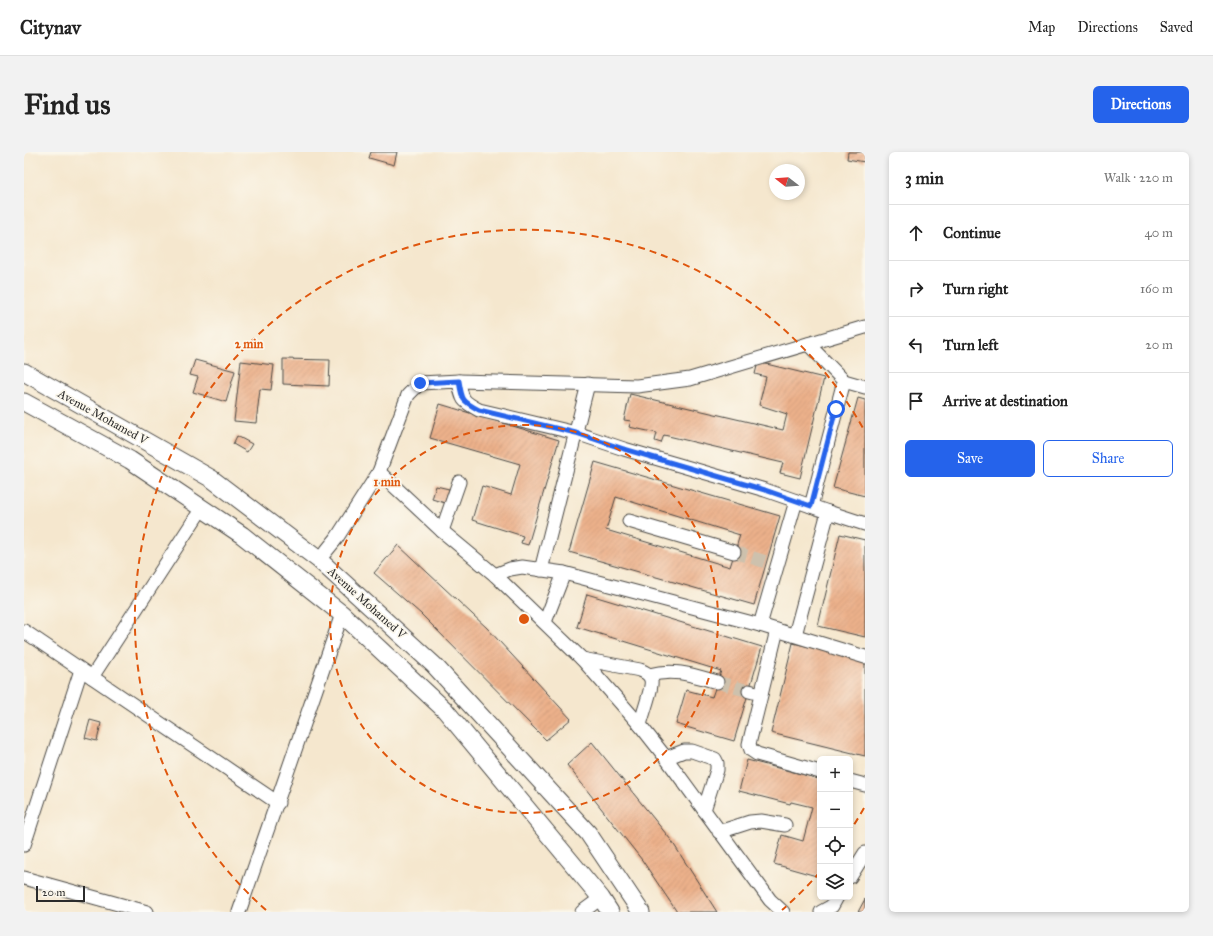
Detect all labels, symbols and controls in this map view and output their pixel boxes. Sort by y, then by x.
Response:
text: Citynav [20,16,81,39]
text: Map [1028,19,1055,36]
text: Directions [1077,19,1138,36]
text: Saved [1160,19,1193,36]
button: Directions [1093,86,1189,123]
text: Find us [24,87,110,122]
north arrow [769,164,805,200]
text: 3 min [905,168,944,189]
text: Walk · 220 m [1104,170,1173,186]
icon: ahead [905,222,927,244]
text: Continue [943,224,1001,242]
text: 40 m [1144,225,1173,241]
icon: right [905,278,927,300]
text: Turn right [943,280,1008,298]
text: 160 m [1140,281,1173,297]
icon: left [905,334,927,356]
text: Turn left [943,336,999,354]
text: 2 min [235,337,264,351]
text: 20 m [1145,337,1173,353]
route end [411,374,429,392]
street label: Avenue Mohamed V [55,386,151,448]
icon: arrive [905,390,927,412]
text: Arrive at destination [943,392,1068,410]
route start [827,400,845,418]
button: Save [905,440,1035,477]
button: Share [1043,440,1173,477]
text: 1 min [373,475,401,489]
street label: Avenue Mohamed V [324,563,410,642]
centre of rings [517,612,531,626]
map controls [817,756,853,900]
button: + [817,756,853,792]
button: − [817,792,853,828]
button: locate [817,828,853,864]
button: layers [817,864,853,900]
scale bar [36,884,85,903]
text: 20 m [42,886,65,899]

